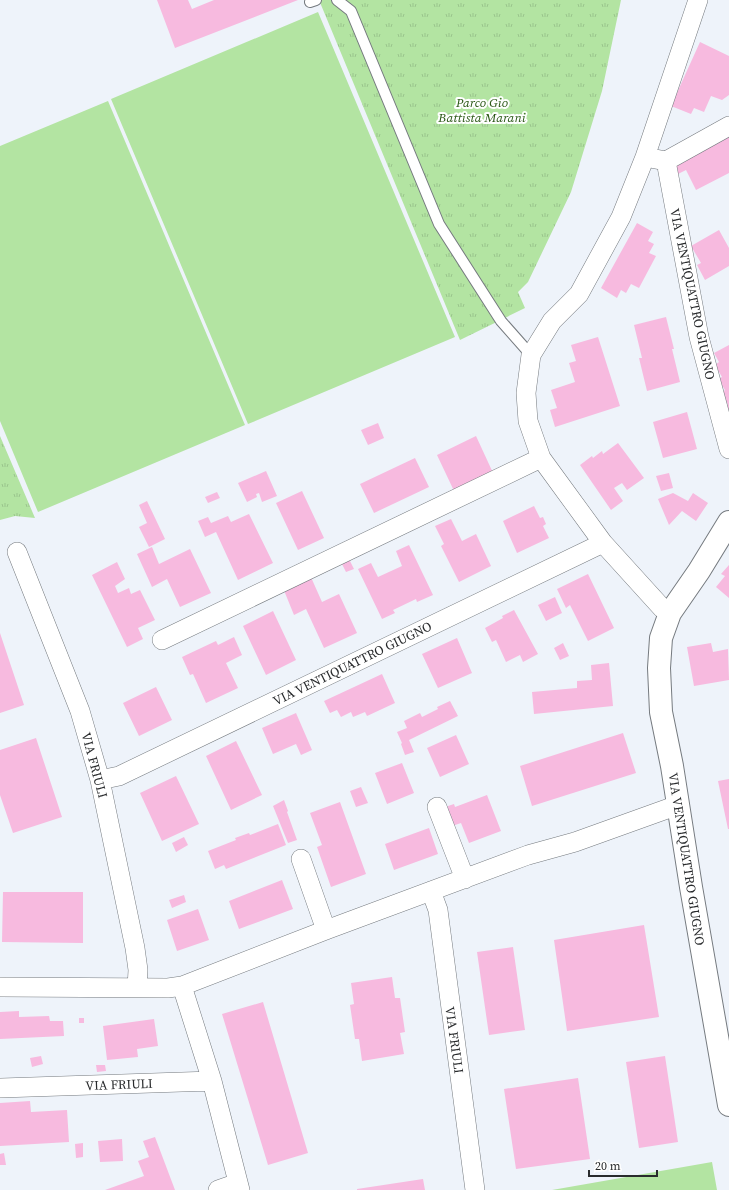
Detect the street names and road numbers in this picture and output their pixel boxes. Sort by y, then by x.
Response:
street label: VIA VENTIQUATTRO GIUGNO [666,207,719,381]
street label: VIA VENTIQUATTRO GIUGNO [270,617,434,709]
street label: VIA FRIULI [78,730,111,800]
street label: VIA VENTIQUATTRO GIUGNO [664,771,709,947]
street label: VIA FRIULI [441,1005,468,1075]
street label: VIA FRIULI [85,1075,153,1094]

